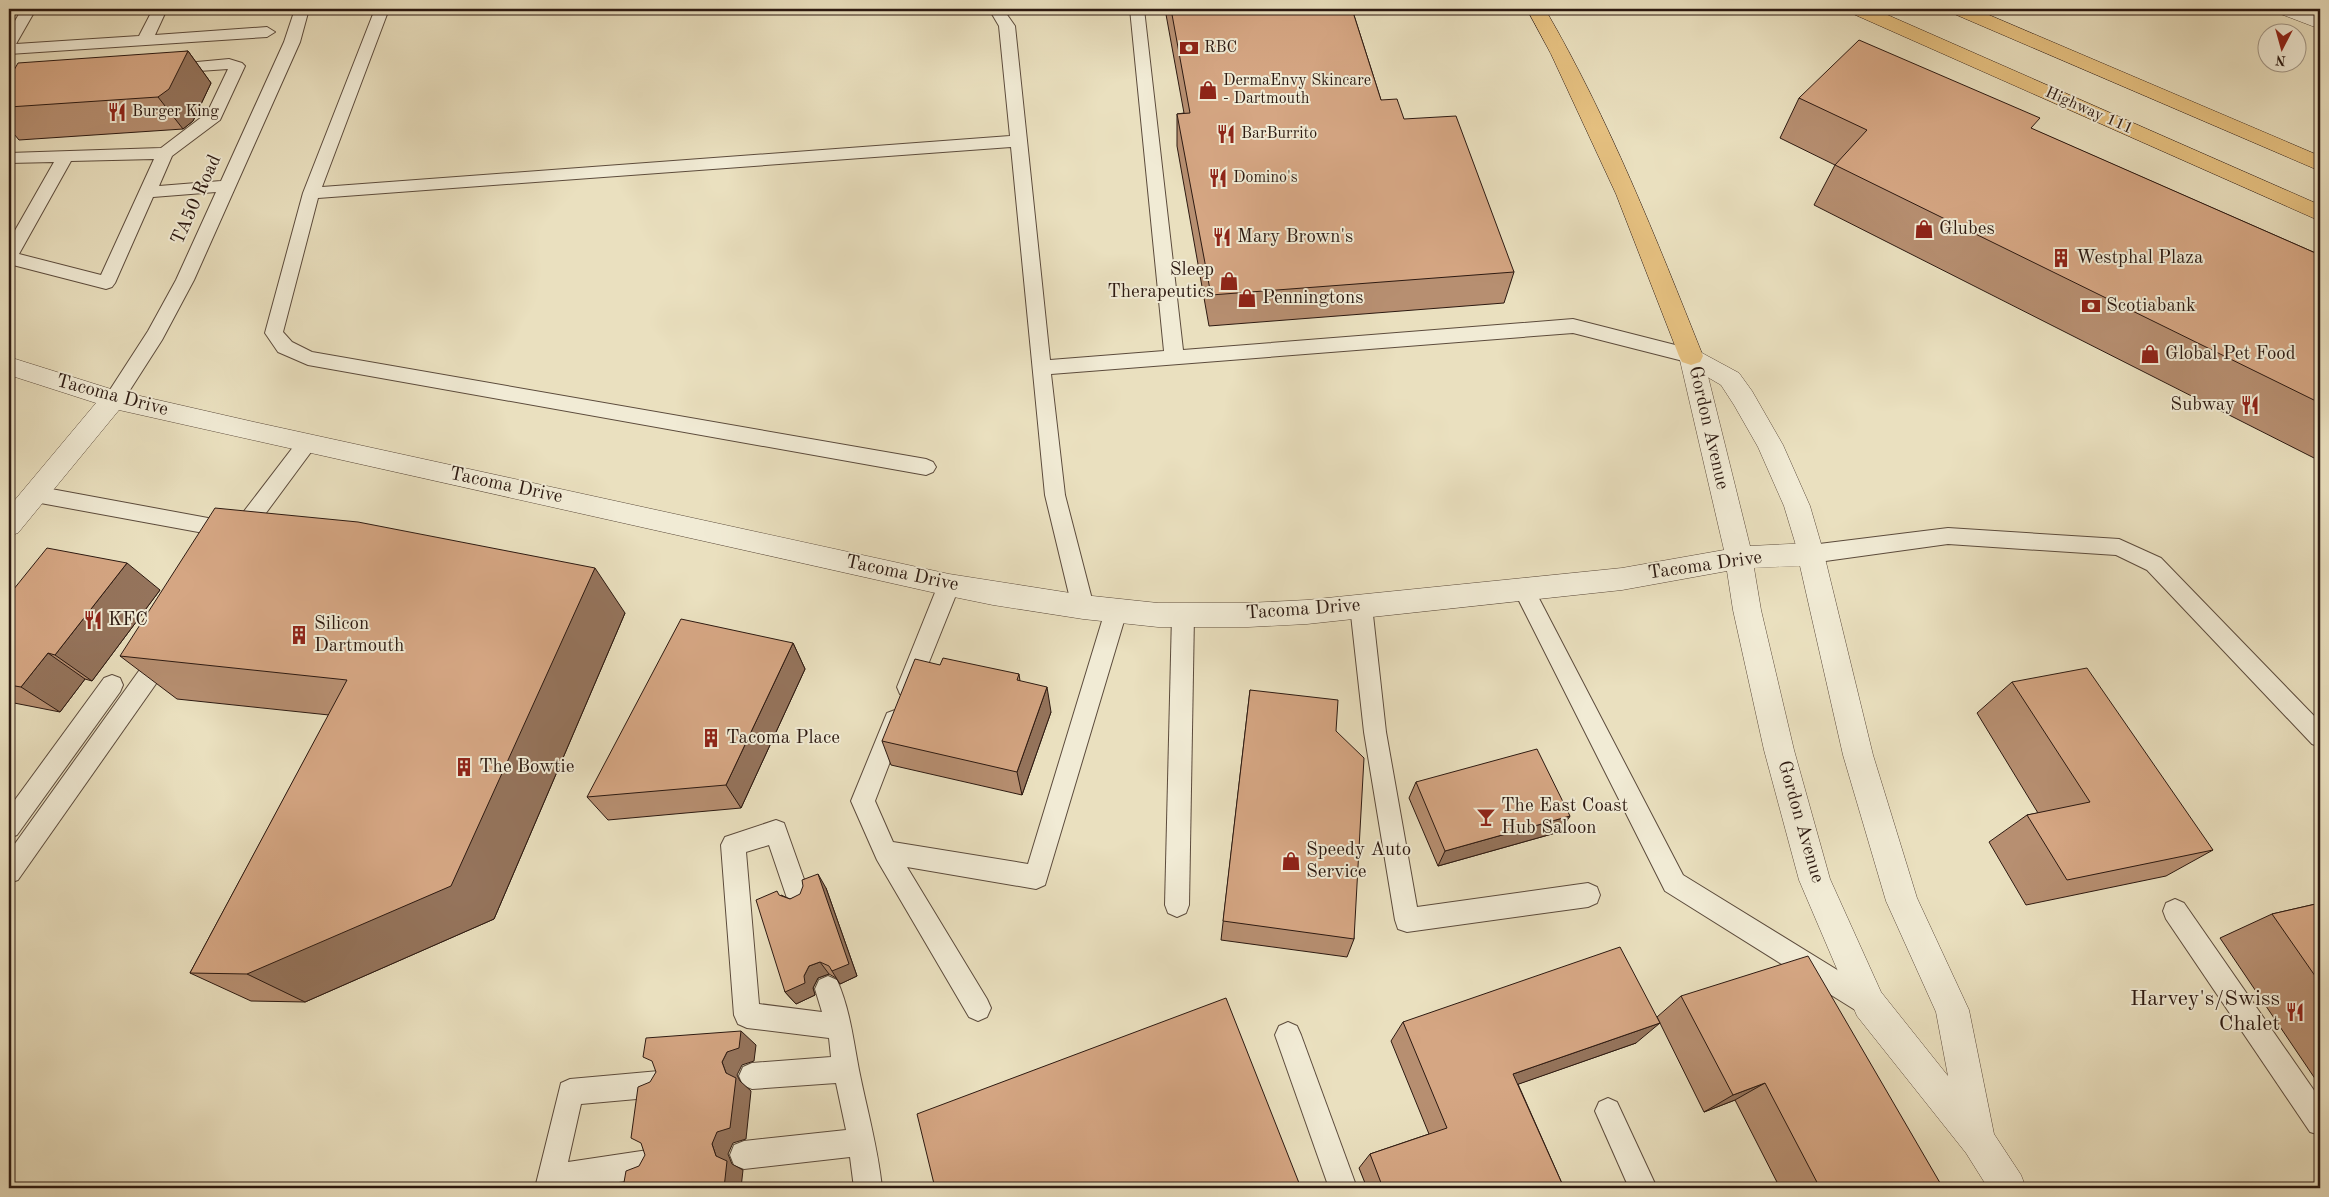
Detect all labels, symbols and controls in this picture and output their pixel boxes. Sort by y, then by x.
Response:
north arrow [2256,22,2306,72]
bank icon: RBC [1178,37,1200,59]
place label: RBC [1204,40,1237,56]
text: N [2274,52,2287,67]
place label: DermaEnvy Skincare - Dartmouth [1223,73,1371,107]
shop icon: DermaEnvy Skincare - Dartmouth [1197,79,1219,101]
street label: Highway 111 [2043,84,2135,138]
restaurant icon: Burger King [106,101,128,123]
place label: Burger King [132,104,219,120]
restaurant icon: BarBurrito [1215,123,1237,145]
place label: BarBurrito [1241,126,1317,142]
street label: TA50 Road [169,152,225,248]
restaurant icon: Domino's [1207,167,1229,189]
place label: Domino's [1233,170,1298,186]
shop icon: Glubes [1913,218,1935,240]
place label: Glubes [1939,220,1995,239]
restaurant icon: Mary Brown's [1211,226,1233,248]
place label: Mary Brown's [1237,228,1353,247]
building icon: Westphal Plaza [2050,247,2072,269]
place label: Westphal Plaza [2076,249,2204,268]
place label: Sleep Therapeutics [1107,261,1214,302]
shop icon: Sleep Therapeutics [1218,270,1240,292]
shop icon: Penningtons [1236,287,1258,309]
place label: Penningtons [1262,289,1363,308]
bank icon: Scotiabank [2080,295,2102,317]
place label: Scotiabank [2106,297,2196,316]
shop icon: Global Pet Food [2139,343,2161,365]
place label: Global Pet Food [2165,345,2296,364]
street label: Gordon Avenue [1685,364,1731,492]
street label: Tacoma Drive [54,372,170,420]
restaurant icon: Subway [2239,394,2261,416]
place label: Subway [2170,396,2235,415]
street label: Tacoma Drive [448,465,564,507]
street label: Tacoma Drive [1647,549,1763,583]
street label: Tacoma Drive [844,553,960,595]
street label: Tacoma Drive [1245,597,1361,623]
restaurant icon: KFC [82,609,104,631]
place label: KFC [108,611,148,630]
place label: Silicon Dartmouth [314,615,404,656]
building icon: Silicon Dartmouth [288,624,310,646]
building icon: Tacoma Place [700,727,722,749]
place label: Tacoma Place [726,729,840,748]
building icon: The Bowtie [453,756,475,778]
place label: The Bowtie [479,758,574,777]
street label: Gordon Avenue [1773,759,1827,885]
place label: The East Coast Hub Saloon [1501,797,1628,838]
bar icon: The East Coast Hub Saloon [1475,806,1497,828]
place label: Speedy Auto Service [1306,841,1411,882]
shop icon: Speedy Auto Service [1280,850,1302,872]
place label: Harvey's/Swiss Chalet [2130,988,2280,1035]
restaurant icon: Harvey's/Swiss Chalet [2284,1001,2306,1023]

